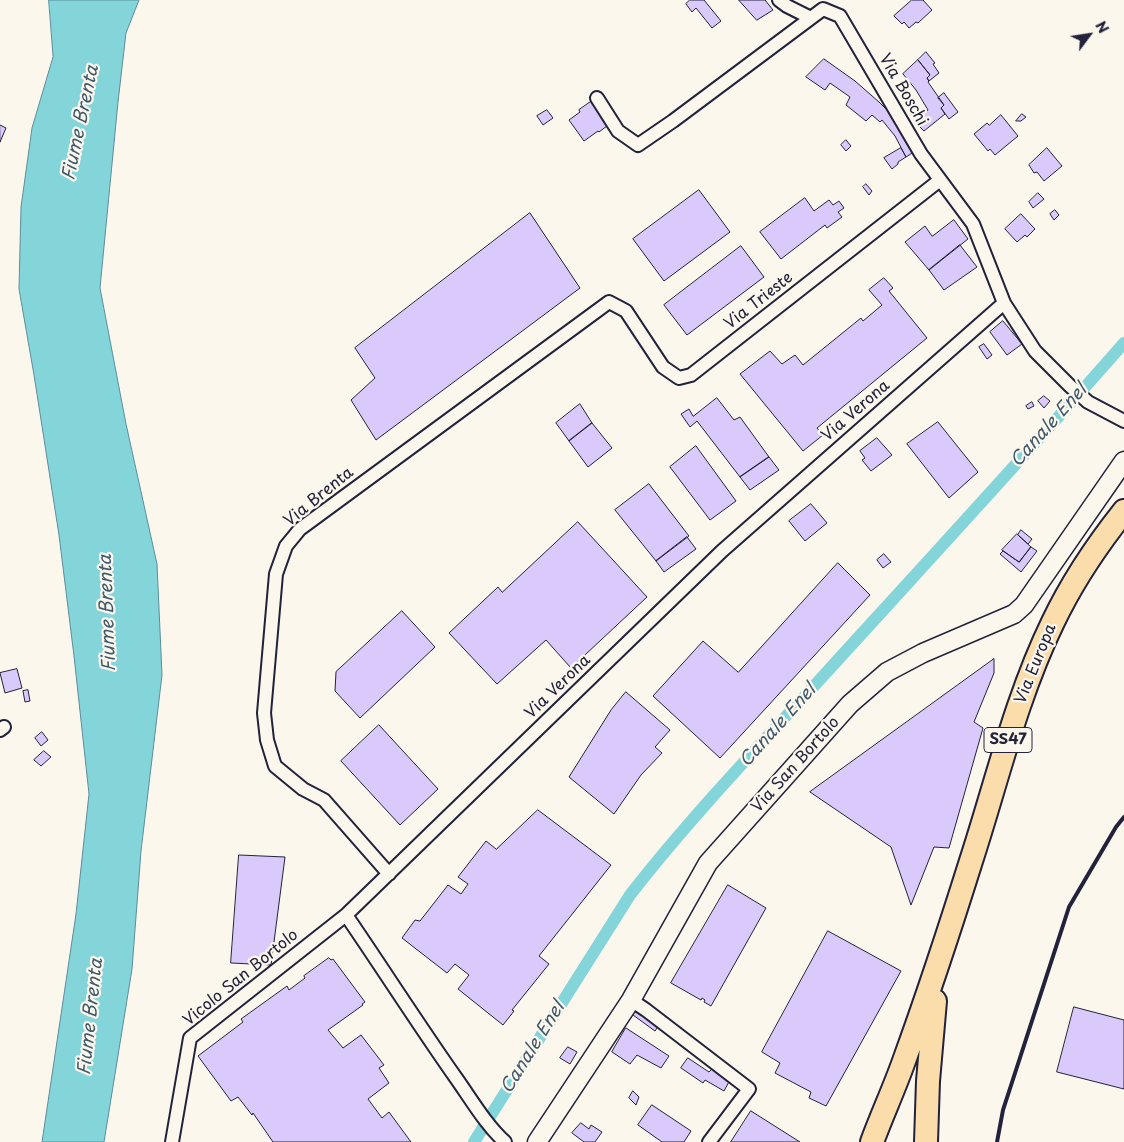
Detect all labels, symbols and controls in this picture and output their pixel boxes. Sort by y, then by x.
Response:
north arrow [1064,10,1114,60]
text: N [1090,17,1114,37]
street label: Via Boschi [875,51,931,129]
water label: Fiume Brenta [58,63,104,183]
street label: Via Trieste [721,268,797,334]
street label: Via Verona [818,376,894,446]
water label: Canale Enel [1006,380,1092,472]
street label: Via Brenta [280,463,358,531]
water label: Fiume Brenta [95,554,121,672]
street label: Via Europa [1011,621,1061,707]
street label: Via Verona [521,651,595,723]
water label: Canale Enel [735,680,821,772]
street label: Via San Bortolo [748,713,844,817]
road number: SS47 [984,728,1032,752]
street label: Vicolo San Bortolo [180,926,302,1030]
water label: Fiume Brenta [74,958,108,1076]
water label: Canale Enel [496,998,570,1098]

